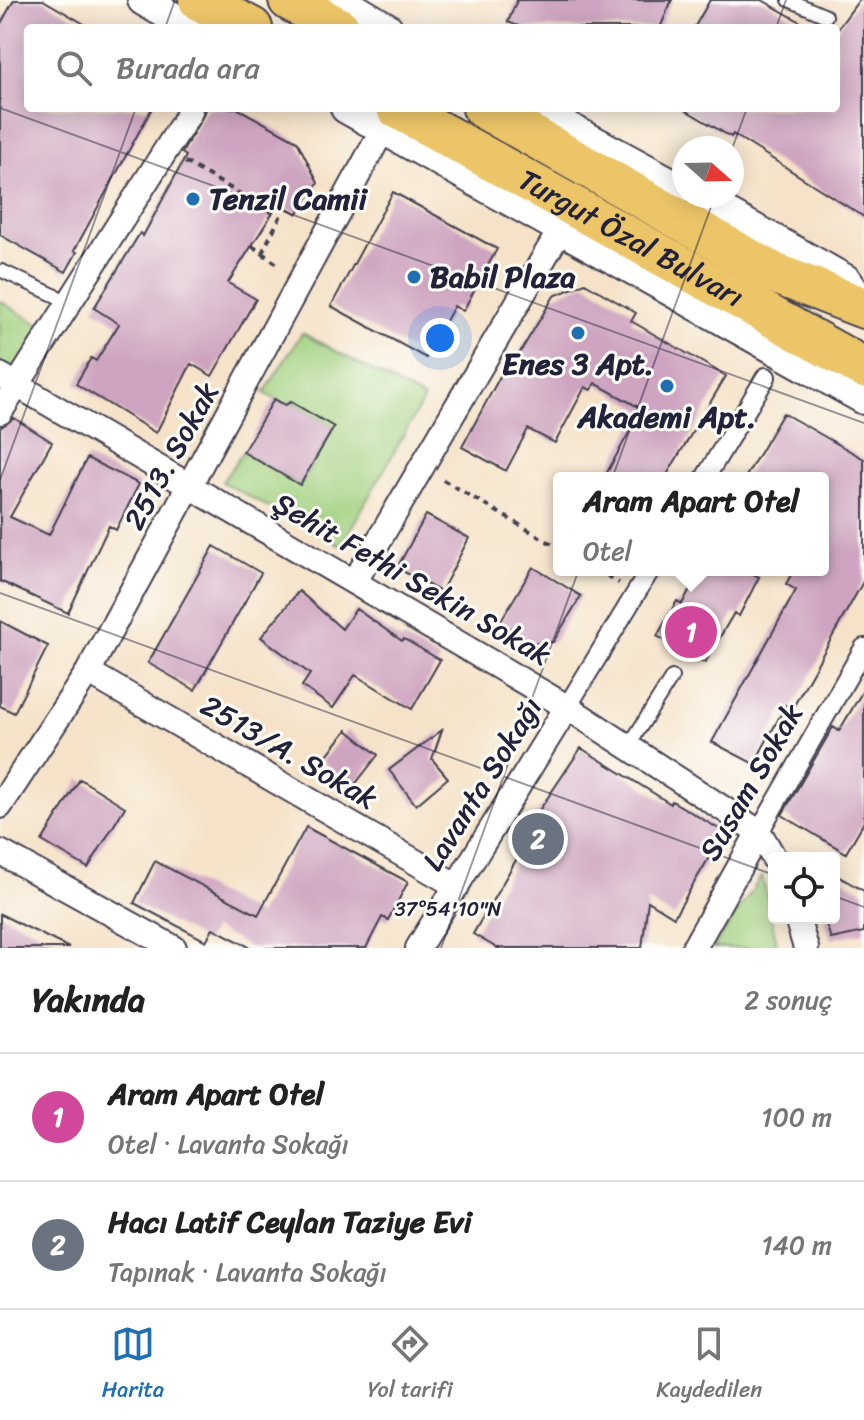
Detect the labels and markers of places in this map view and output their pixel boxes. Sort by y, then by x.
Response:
place label: Tenzil Camii [209,172,369,226]
marker: Tenzil Camii [184,190,202,208]
place label: Babil Plaza [430,250,576,304]
marker: Babil Plaza [405,268,423,286]
marker: Enes 3 Apt. [569,324,587,342]
place label: Enes 3 Apt. [502,337,654,391]
marker: Akademi Apt. [658,377,676,395]
place label: Akademi Apt. [576,390,756,444]
pin: 1 [665,602,717,662]
pin: 2 [512,809,564,869]

